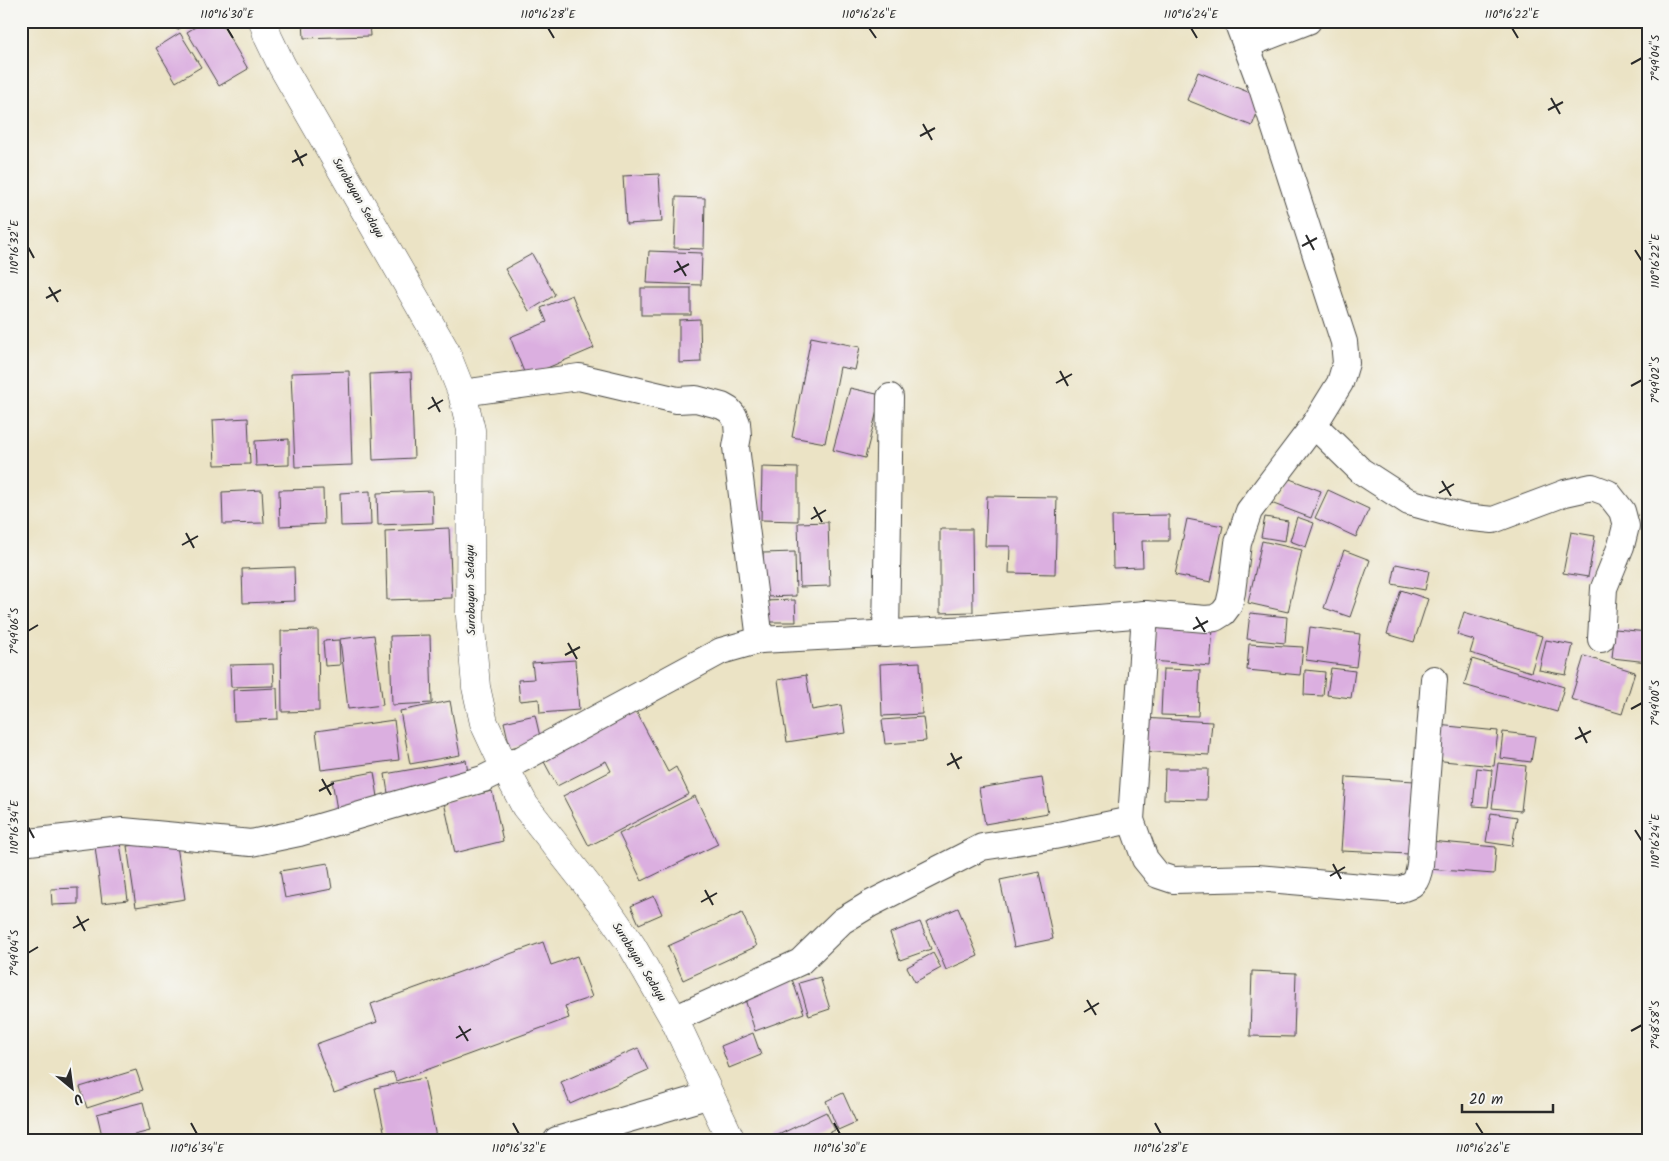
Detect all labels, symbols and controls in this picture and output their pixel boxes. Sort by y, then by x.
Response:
text: 110°16'30"E [200,5,255,24]
text: 110°16'28"E [521,5,576,24]
text: 110°16'26"E [842,5,897,24]
text: 110°16'24"E [1164,5,1219,24]
text: 110°16'22"E [1485,5,1540,24]
text: 7°49'04"S [1646,34,1665,81]
street label: Surobayan Sedayu [327,154,389,242]
text: 110°16'32"E [5,219,24,274]
text: 110°16'22"E [1646,233,1665,288]
text: 7°49'02"S [1646,356,1665,404]
street label: Surobayan Sedayu [461,544,481,636]
text: 7°49'06"S [5,607,24,654]
text: 7°49'00"S [1646,679,1665,726]
text: 110°16'34"E [5,799,24,854]
text: 110°16'24"E [1646,813,1665,868]
street label: Surobayan Sedayu [607,918,671,1006]
text: 7°49'04"S [5,929,24,976]
text: 7°48'58"S [1646,1000,1665,1050]
north arrow [48,1064,98,1114]
scale bar [1462,1081,1553,1113]
text: U [68,1087,87,1110]
text: 20 m [1469,1088,1503,1112]
text: 110°16'34"E [170,1139,225,1158]
text: 110°16'32"E [492,1139,547,1158]
text: 110°16'30"E [813,1139,868,1158]
text: 110°16'28"E [1134,1139,1189,1158]
text: 110°16'26"E [1456,1139,1511,1158]

